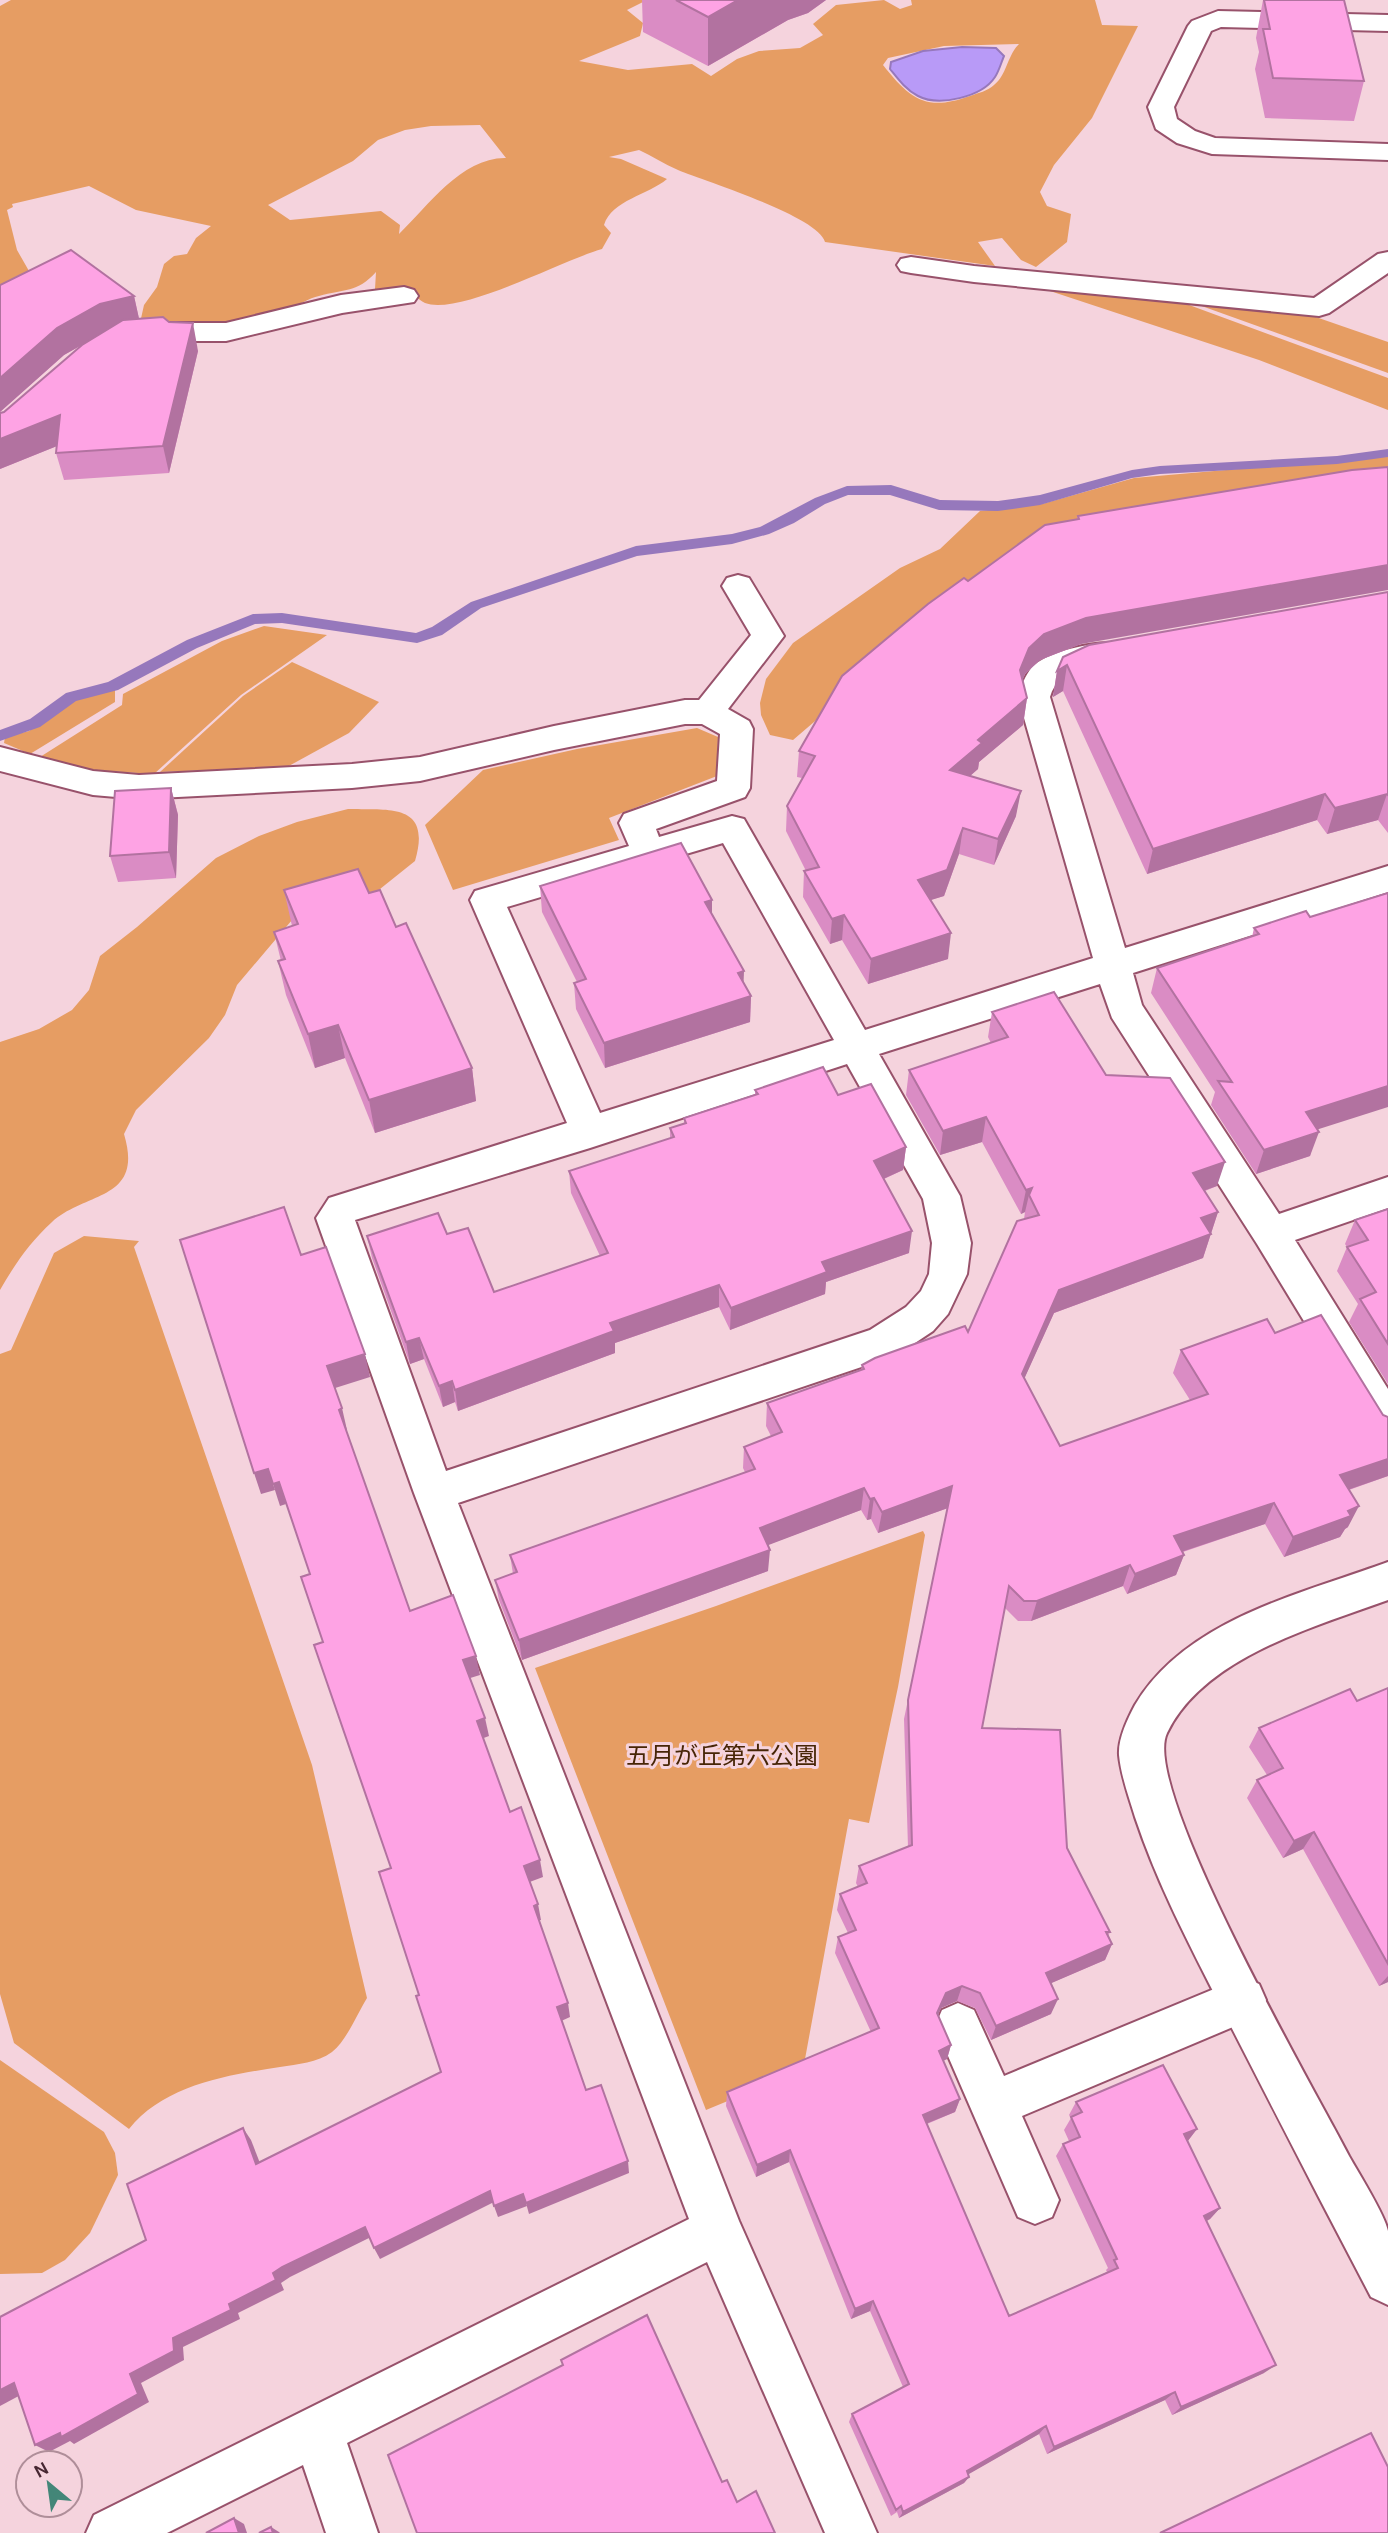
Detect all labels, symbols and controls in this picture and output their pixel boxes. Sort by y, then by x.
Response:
park label: 五月が丘第六公園 [626,1742,818,1770]
north arrow [14,2449,84,2519]
text: N [30,2457,53,2483]

